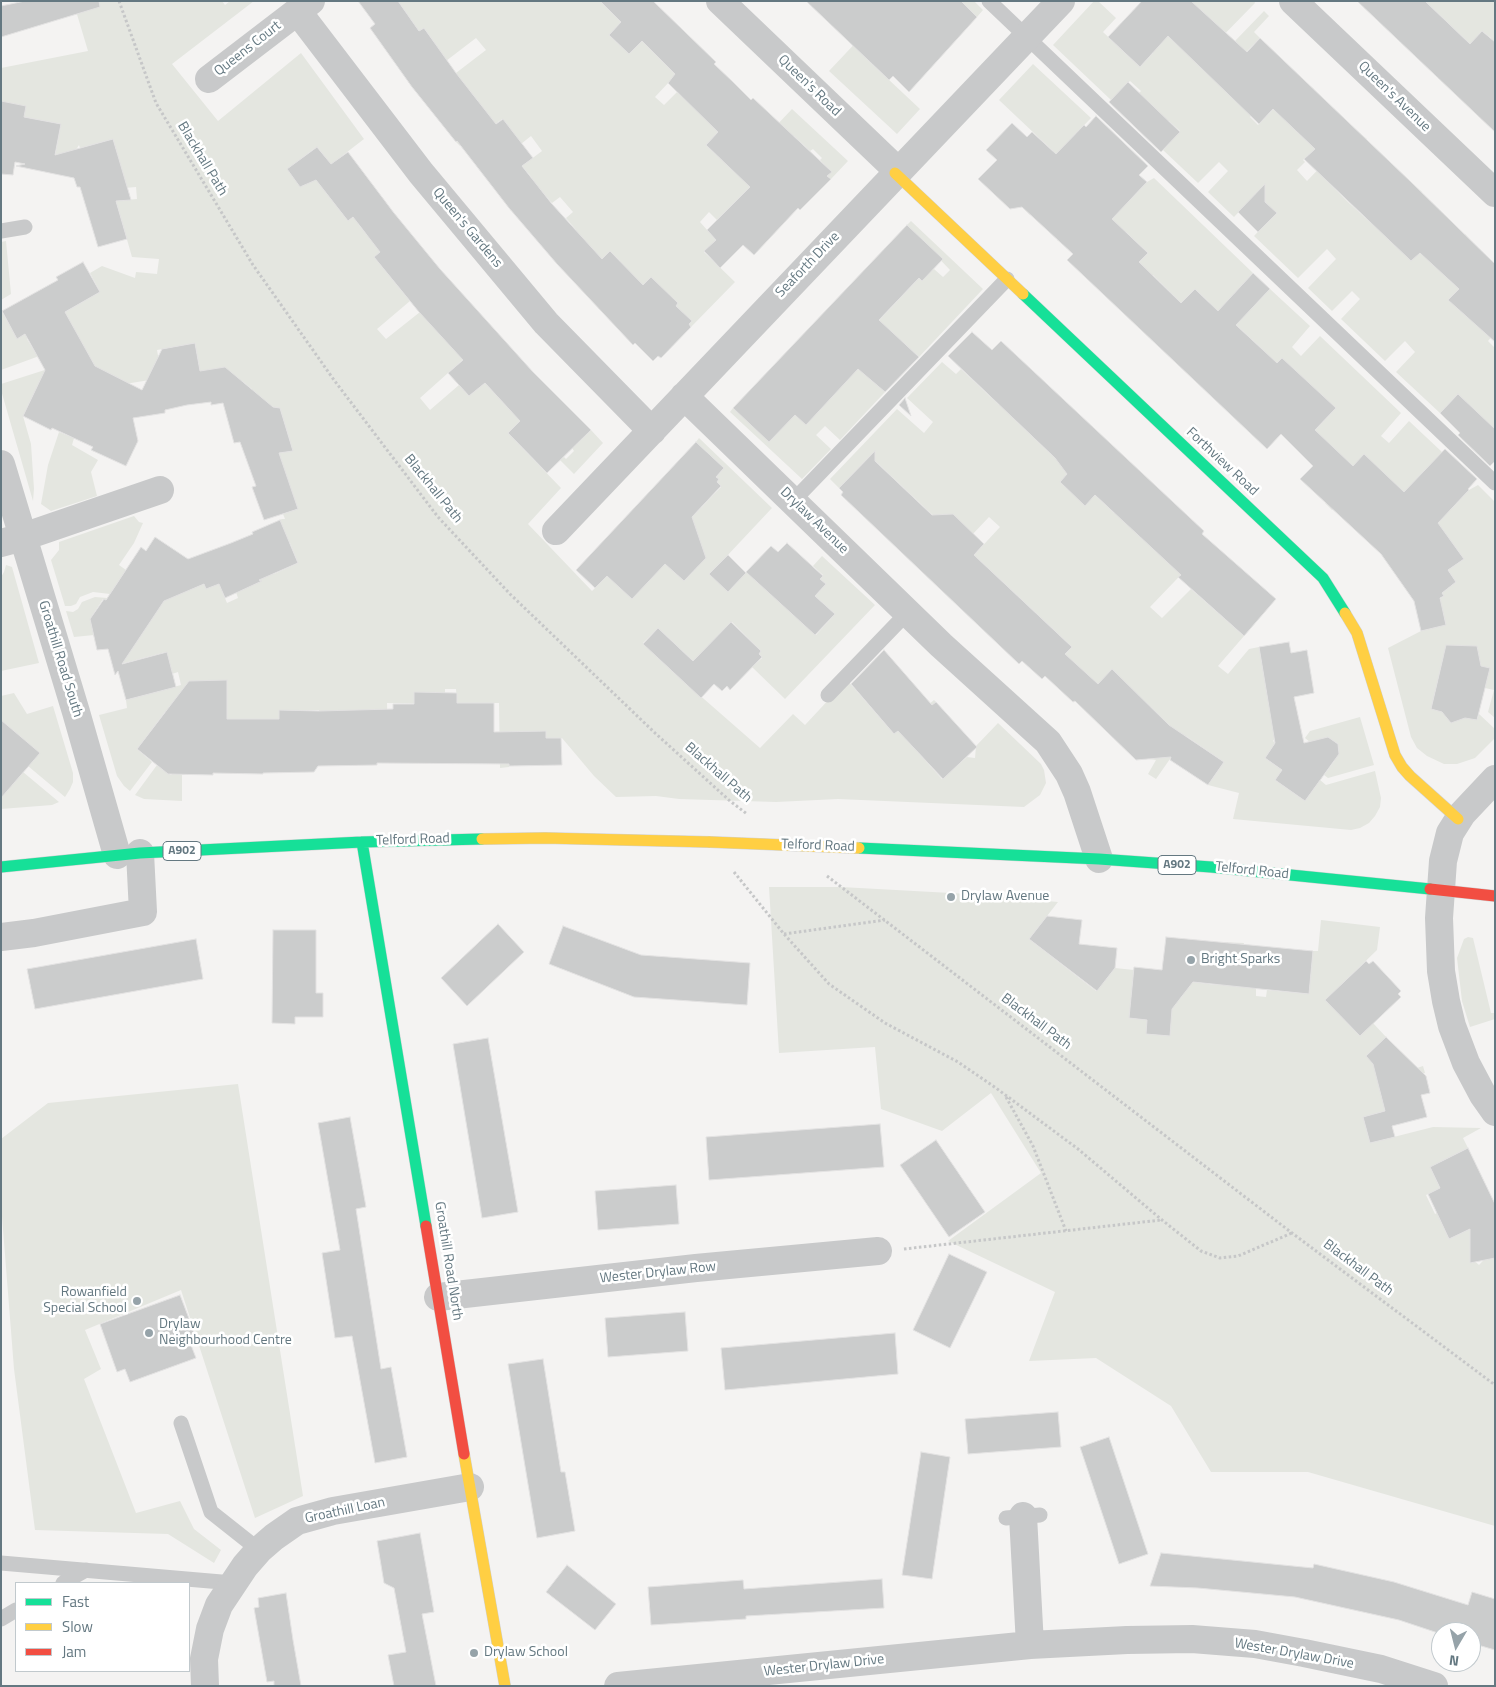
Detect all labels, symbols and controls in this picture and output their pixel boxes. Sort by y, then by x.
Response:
street label: Queens Court [211,18,285,80]
street label: Queen's Road [774,52,844,120]
street label: Queen's Avenue [1354,58,1434,136]
street label: Blackhall Path [173,119,231,199]
street label: Queen's Gardens [429,185,505,271]
street label: Seaforth Drive [773,229,843,301]
street label: Forthview Road [1182,424,1262,500]
street label: Blackhall Path [400,451,466,527]
street label: Drylaw Avenue [776,484,852,558]
street label: Groathill Road South [34,599,86,719]
street label: Blackhall Path [681,739,755,807]
street label: Telford Road [376,830,450,850]
street label: Telford Road [781,836,855,856]
road number: A902 [163,841,201,860]
road number: A902 [1158,856,1196,874]
street label: Telford Road [1214,859,1290,883]
place label: Drylaw Avenue [961,889,1049,905]
marker: Drylaw Avenue [945,891,957,903]
place label: Bright Sparks [1201,952,1280,968]
marker: Bright Sparks [1185,954,1197,966]
street label: Blackhall Path [998,990,1074,1054]
street label: Groathill Road North [430,1200,466,1322]
street label: Blackhall Path [1320,1236,1396,1300]
street label: Wester Drylaw Row [599,1259,717,1287]
place label: Rowanfield Special School [43,1285,127,1318]
marker: Rowanfield Special School [131,1295,143,1307]
place label: Drylaw Neighbourhood Centre [159,1317,292,1350]
marker: Drylaw Neighbourhood Centre [143,1327,155,1339]
street label: Groathill Loan [303,1494,387,1528]
legend [15,1582,190,1672]
text: Fast [62,1590,89,1613]
text: Slow [62,1615,93,1638]
north arrow [1431,1622,1481,1672]
street label: Wester Drylaw Drive [1233,1635,1355,1673]
text: Jam [62,1640,86,1663]
place label: Drylaw School [484,1645,568,1661]
marker: Drylaw School [468,1647,480,1659]
text: N [1448,1650,1460,1672]
street label: Wester Drylaw Drive [763,1651,885,1681]

